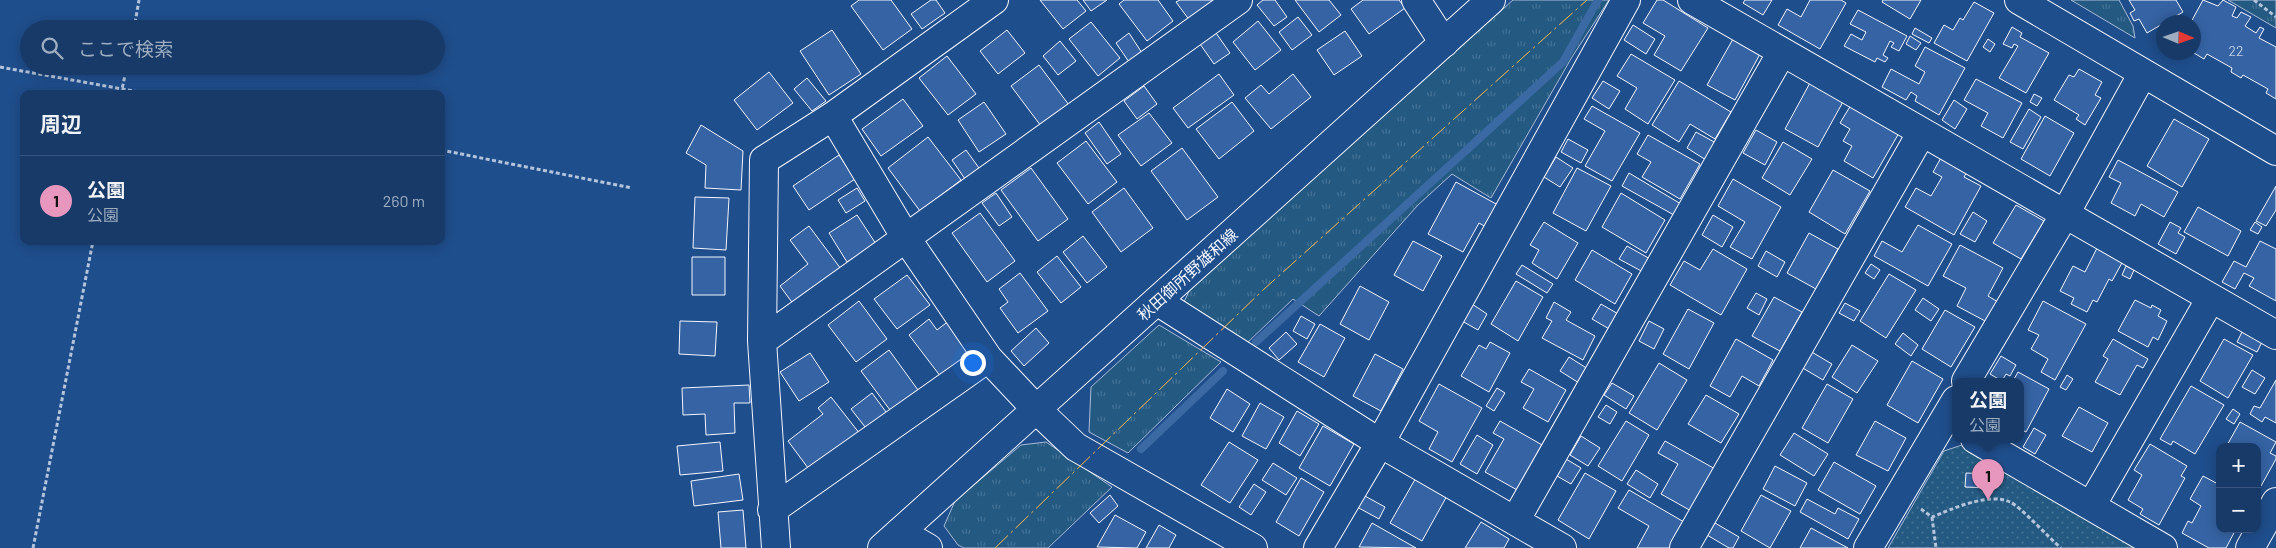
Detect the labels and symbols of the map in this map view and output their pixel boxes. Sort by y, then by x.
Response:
north arrow [2156,15,2201,60]
house number: 22 [2228,42,2244,59]
street label: 秋田御所野雄和線 [1133,224,1241,324]
your location [960,350,986,376]
pin: 1 [1972,459,2004,500]

